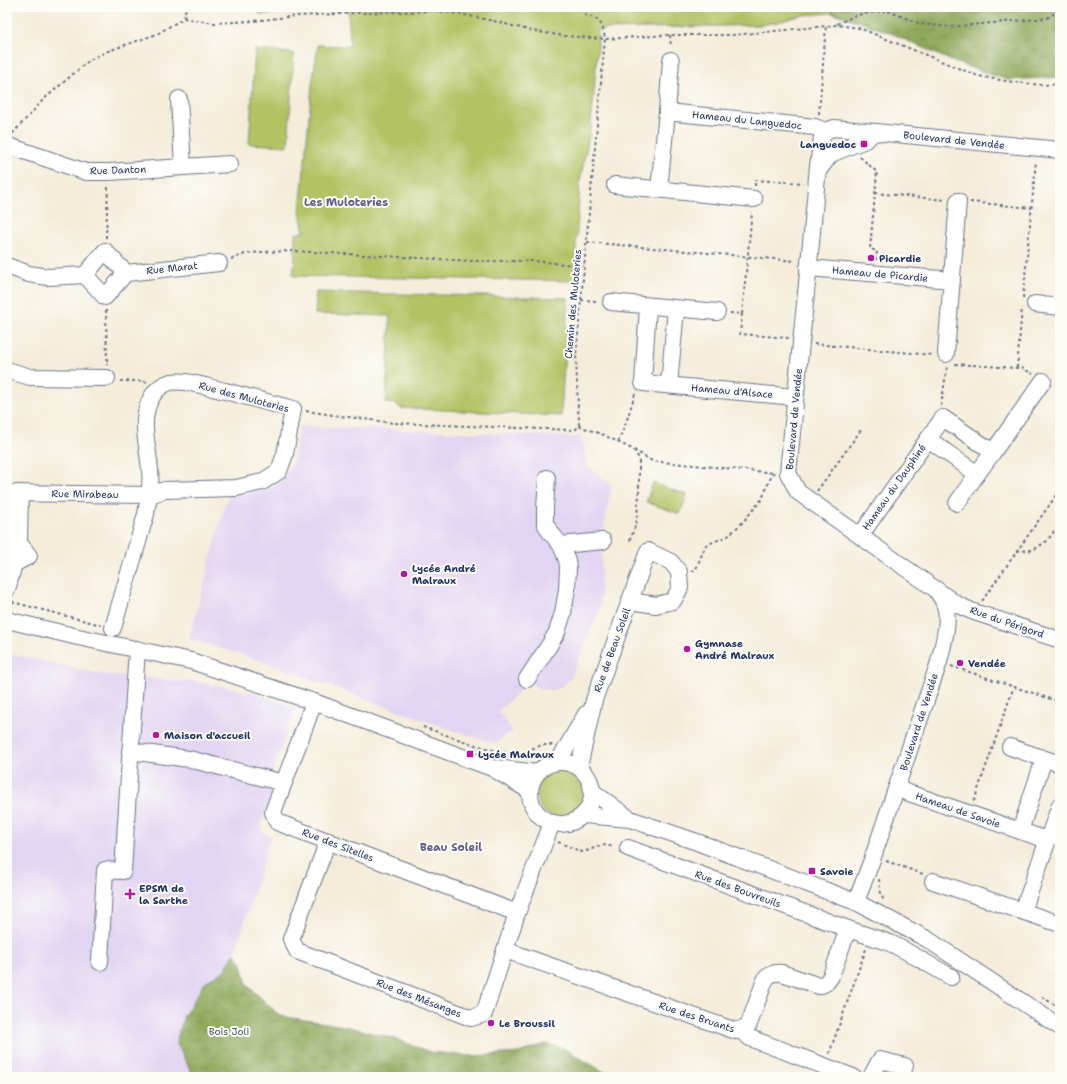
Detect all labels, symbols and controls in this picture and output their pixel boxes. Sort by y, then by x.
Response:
street label: Hameau du Languedoc [691,108,803,132]
street label: Boulevard de Vendée [903,128,1006,152]
place label: Languedoc [800,138,856,151]
marker: Languedoc [859,139,869,149]
street label: Rue Danton [90,163,146,177]
district label: Les Muloteries [304,195,388,210]
street label: Chemin des Muloteries [562,249,584,359]
place label: Picardie [879,252,921,265]
marker: Picardie [866,253,876,263]
street label: Rue Marat [146,259,198,277]
street label: Hameau de Picardie [831,263,929,285]
street label: Boulevard de Vendée [783,367,805,470]
street label: Rue des Muloteries [197,379,291,415]
street label: Hameau d'Alsace [690,381,774,401]
street label: Hameau du Dauphiné [859,441,929,533]
street label: Rue Mirabeau [51,487,119,501]
place label: Lycée André Malraux [412,562,476,587]
marker: Lycée André Malraux [399,569,409,579]
street label: Rue du Périgord [968,603,1046,641]
street label: Rue de Beau Soleil [591,606,633,694]
place label: Gymnase André Malraux [695,637,775,662]
marker: Gymnase André Malraux [682,644,692,654]
place label: Vendée [968,657,1006,670]
marker: Vendée [955,658,965,668]
street label: Boulevard de Vendée [897,671,941,772]
place label: Maison d'accueil [164,729,251,742]
marker: Maison d'accueil [151,730,161,740]
place label: Lycée Malraux [478,748,554,761]
marker: Lycée Malraux [465,749,475,759]
street label: Hameau de Savoie [914,789,1002,831]
street label: Rue des Sitelles [300,825,376,865]
district label: Beau Soleil [420,840,482,855]
place label: Savoie [820,865,853,878]
marker: Savoie [807,866,817,876]
street label: Rue des Bouvreuils [693,867,783,911]
place label: EPSM de la Sarthe [139,882,188,907]
marker: EPSM de la Sarthe [124,888,136,900]
street label: Rue des Mésanges [375,976,463,1020]
street label: Rue des Bruants [657,999,737,1035]
place label: Le Broussil [499,1017,555,1030]
marker: Le Broussil [486,1018,496,1028]
park label: Bois Joli [209,1025,249,1038]

